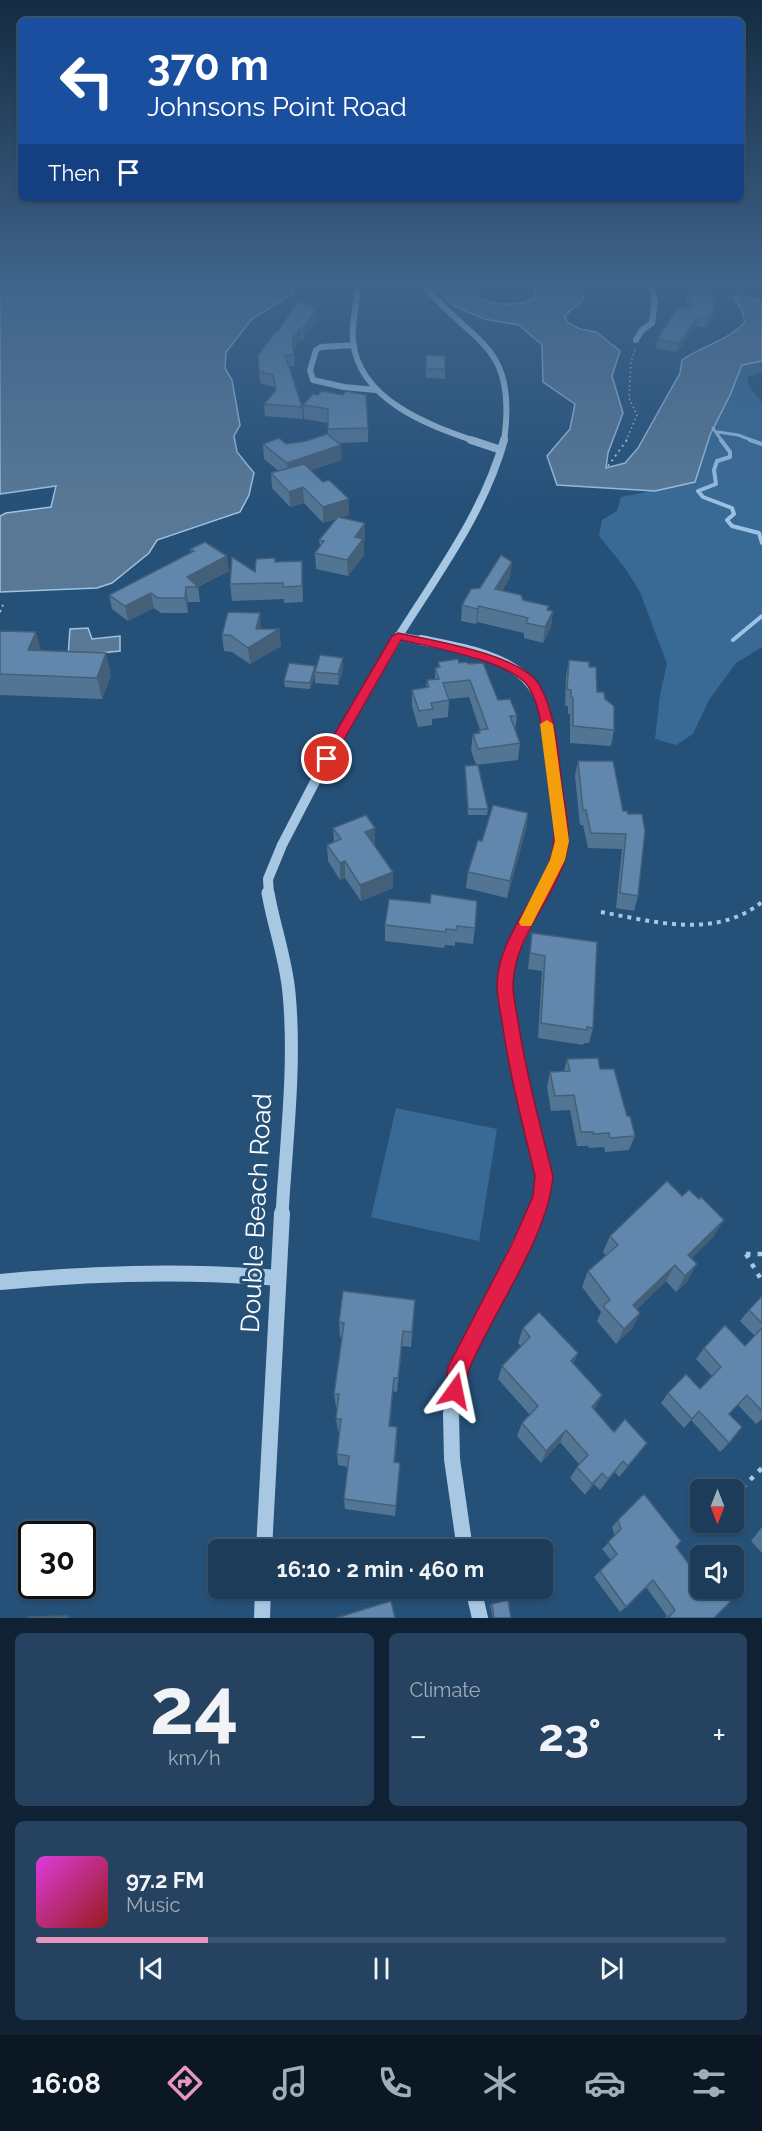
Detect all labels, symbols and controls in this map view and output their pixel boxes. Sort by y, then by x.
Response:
text: 370 m [147,41,269,90]
icon: left [48,42,126,120]
text: Johnsons Point Road [147,91,407,122]
icon: arrive [112,156,145,189]
text: Then [48,160,100,186]
pin [301,733,352,784]
icon: arrive [310,742,343,775]
street label: Double Beach Road [235,1093,277,1333]
position arrow [423,1359,487,1423]
north arrow [690,1479,744,1533]
map controls [690,1479,744,1599]
speed limit sign: 30 [18,1521,96,1599]
button: sound [690,1545,744,1599]
text: 16:10 · 2 min · 460 m [277,1556,484,1582]
text: 24 [150,1661,239,1752]
text: Climate [410,1678,481,1702]
text: 23° [539,1709,601,1762]
text: − [410,1716,427,1755]
text: + [712,1716,726,1755]
text: km/h [168,1746,221,1770]
text: 97.2 FM [126,1867,204,1893]
text: Music [126,1893,180,1917]
icon: previous [135,1952,168,1985]
icon: pause [365,1952,398,1985]
icon: next [595,1952,628,1985]
icon: directions [164,2062,206,2104]
icon: music [269,2062,311,2104]
icon: phone [374,2062,416,2104]
icon: climate [479,2062,521,2104]
icon: car [584,2062,626,2104]
icon: filters [688,2062,730,2104]
text: 16:08 [31,2068,101,2099]

